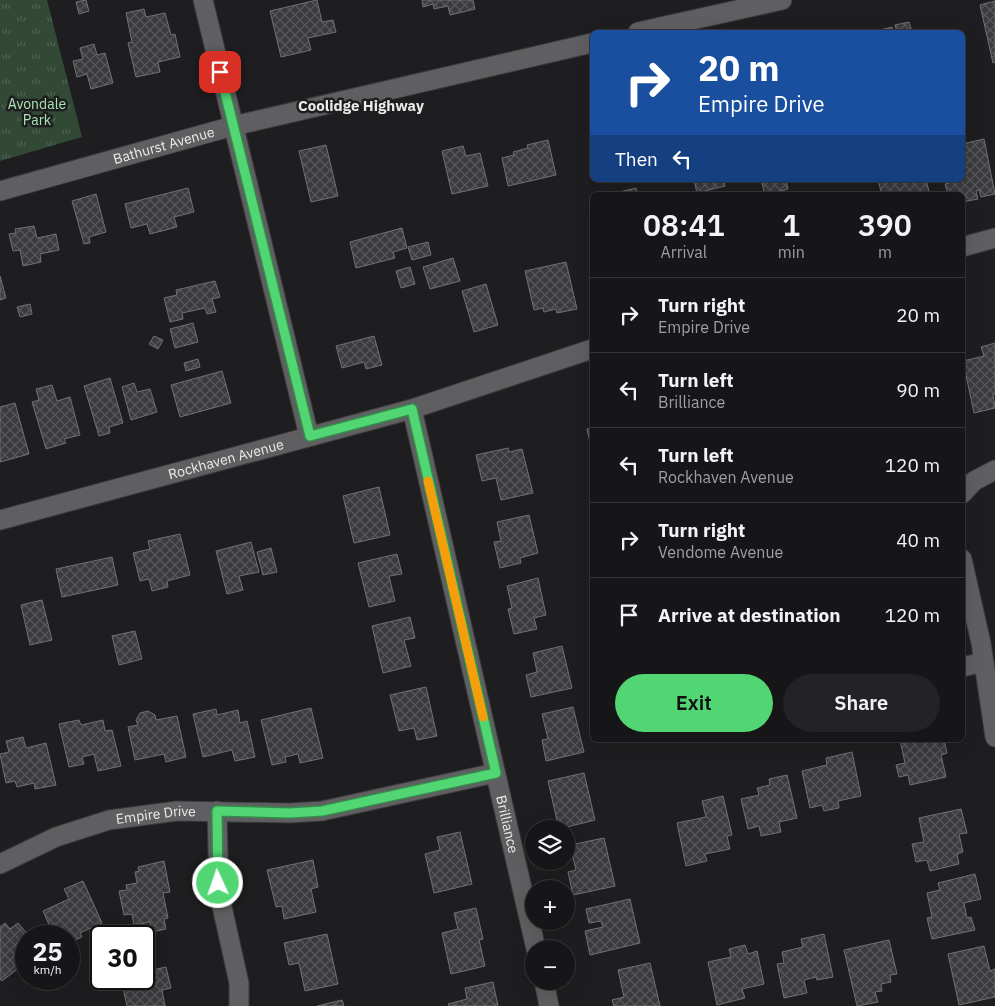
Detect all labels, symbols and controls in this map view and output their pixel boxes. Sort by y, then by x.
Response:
text: 20 m [698,45,780,91]
icon: right [615,50,680,115]
pin [199,51,241,93]
icon: arrive [206,58,234,86]
text: Empire Drive [698,89,825,118]
park label: Avondale Park [8,95,66,129]
district label: Coolidge Highway [298,96,424,115]
street label: Bathurst Avenue [111,123,217,168]
icon: left [668,145,696,173]
text: Then [615,147,658,171]
text: 08:41 [643,205,725,244]
text: 1 [782,205,800,244]
text: 390 [858,205,912,244]
text: Arrival [661,242,707,262]
text: min [778,242,805,262]
text: m [878,242,892,262]
text: Turn right [658,293,745,317]
icon: right [615,301,643,329]
text: 20 m [896,303,940,327]
text: Empire Drive [658,317,750,337]
text: Turn left [658,368,734,392]
icon: left [615,376,643,404]
text: 90 m [896,378,940,402]
text: Brilliance [658,392,725,412]
street label: Rockhaven Avenue [166,435,286,483]
text: Turn left [658,443,734,467]
icon: left [615,451,643,479]
text: 120 m [885,453,940,477]
text: Rockhaven Avenue [658,467,794,487]
text: Turn right [658,518,745,542]
icon: right [615,526,643,554]
text: 40 m [896,528,940,552]
text: Vendome Avenue [658,542,783,562]
icon: arrive [615,601,643,629]
text: Arrive at destination [658,603,841,627]
text: 120 m [885,603,940,627]
button: Exit [615,674,773,732]
button: Share [783,674,940,732]
street label: Brilliance [492,793,523,855]
street label: Empire Drive [115,802,196,828]
map controls [525,820,575,990]
button: layers [525,820,575,870]
position arrow [191,856,243,908]
button: + [525,880,575,930]
speed limit sign: 30 [90,925,155,990]
text: 25 [32,935,63,968]
button: − [525,940,575,990]
text: km/h [33,962,62,977]

